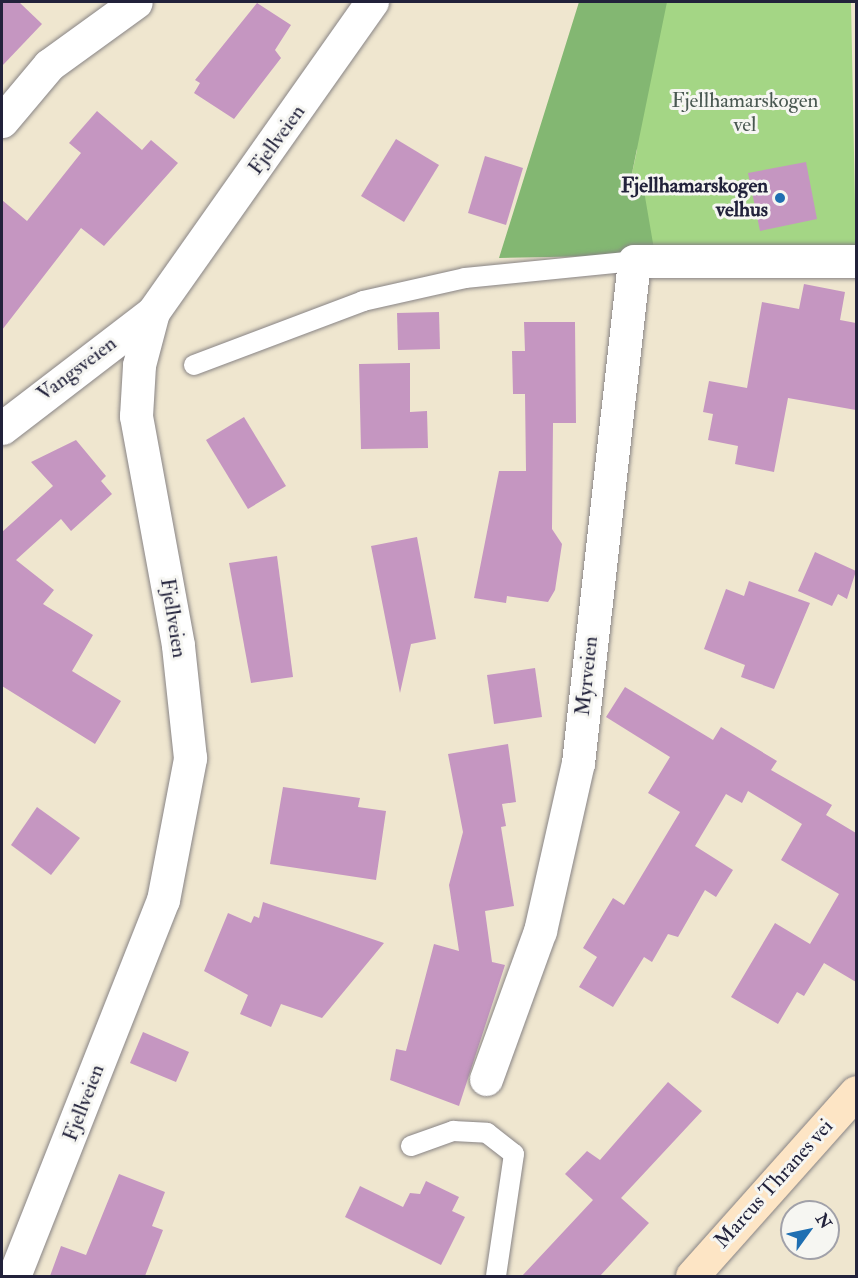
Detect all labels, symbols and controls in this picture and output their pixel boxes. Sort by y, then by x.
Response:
park label: Fjellhamarskogen vel [672,88,818,138]
street label: Fjellveien [243,100,311,180]
place label: Fjellhamarskogen velhus [621,173,768,223]
marker: Fjellhamarskogen velhus [773,191,787,205]
street label: Vangsveien [32,331,122,407]
street label: Fjellveien [154,576,192,660]
street label: Myrveien [570,635,604,717]
street label: Fjellveien [58,1061,110,1145]
street label: Marcus Thranes vei [709,1114,839,1254]
north arrow [780,1200,840,1260]
text: N [811,1210,836,1233]

